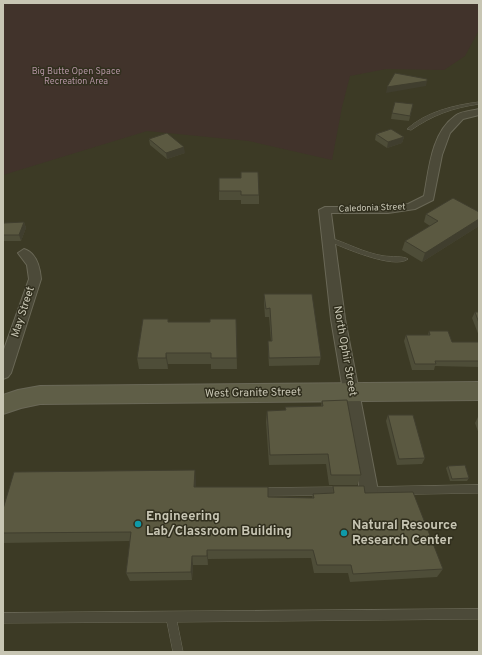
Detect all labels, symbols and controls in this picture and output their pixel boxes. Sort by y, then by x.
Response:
park label: Big Butte Open Space Recreation Area [32,66,121,87]
street label: Caledonia Street [338,201,406,215]
street label: May Street [8,285,38,339]
street label: North Ophir Street [330,305,360,397]
street label: West Granite Street [205,385,301,401]
place label: Engineering Lab/Classroom Building [146,509,292,540]
place label: Natural Resource Research Center [352,518,457,549]
marker: Engineering Lab/Classroom Building [133,519,143,529]
marker: Natural Resource Research Center [339,528,349,538]

